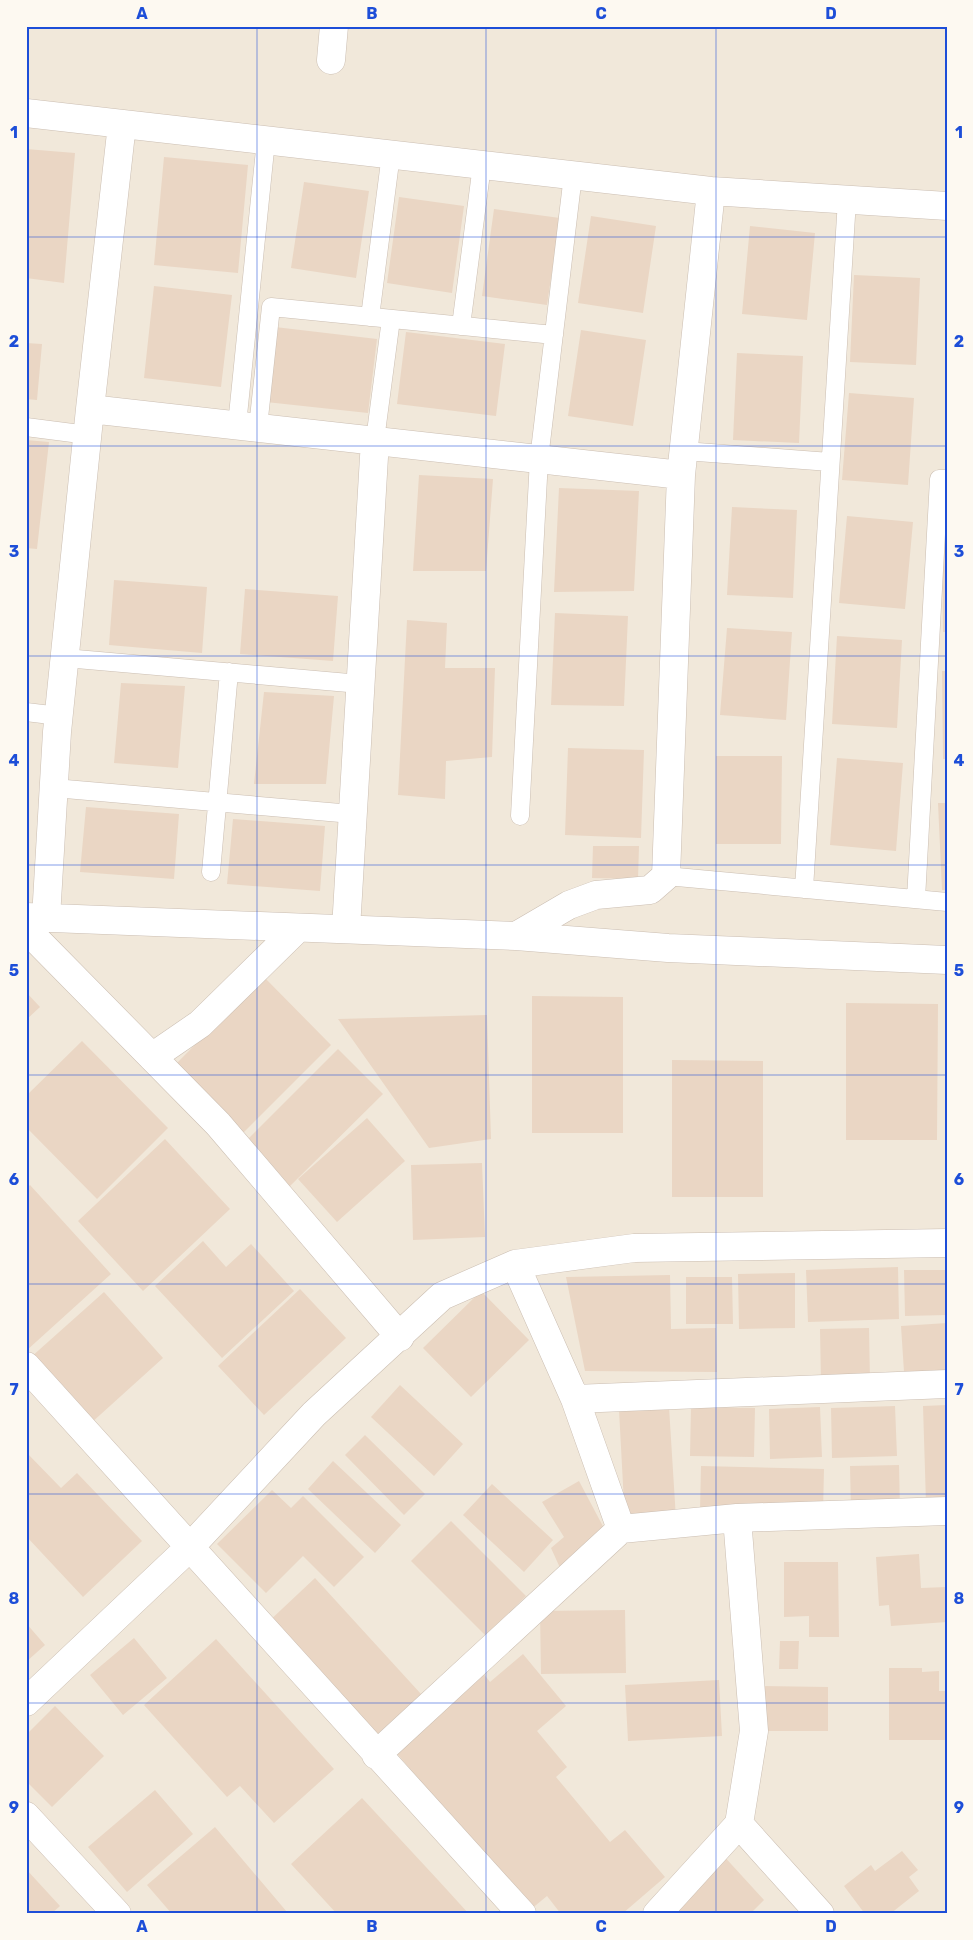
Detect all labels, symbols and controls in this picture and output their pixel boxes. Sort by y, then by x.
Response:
text: A [136,4,148,23]
text: B [366,4,378,23]
text: C [595,4,607,23]
text: D [825,4,837,23]
text: 1 [10,123,18,142]
text: 1 [955,123,963,142]
text: 2 [9,332,19,351]
text: 2 [954,332,964,351]
text: 3 [9,542,19,561]
text: 3 [954,542,964,561]
text: 4 [9,751,20,770]
text: 4 [954,751,965,770]
text: 5 [9,961,19,980]
text: 5 [954,961,964,980]
text: 6 [9,1170,19,1189]
text: 6 [954,1170,964,1189]
text: 7 [9,1380,19,1399]
text: 7 [954,1380,964,1399]
text: 8 [9,1589,20,1608]
text: 8 [954,1589,965,1608]
text: 9 [9,1798,19,1817]
text: 9 [954,1798,964,1817]
text: A [136,1917,148,1936]
text: B [366,1917,378,1936]
text: C [595,1917,607,1936]
text: D [825,1917,837,1936]

